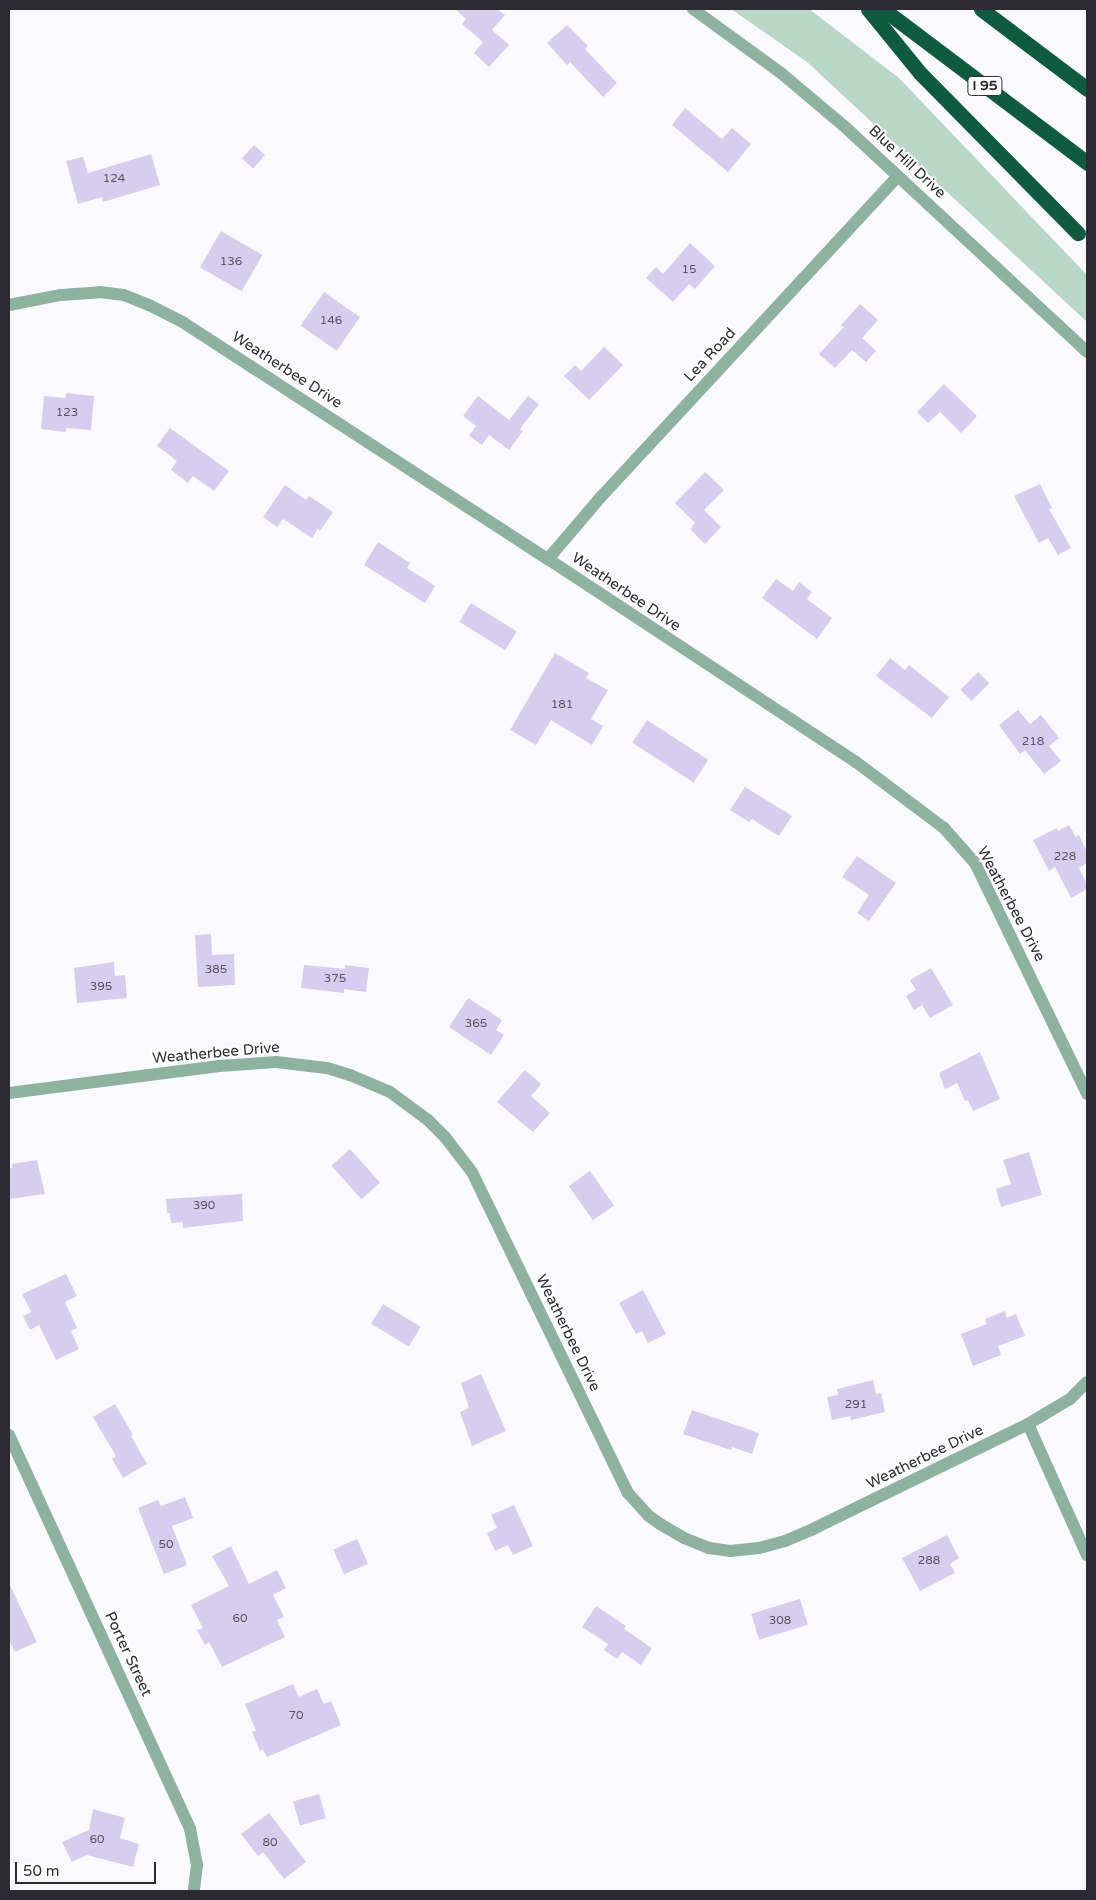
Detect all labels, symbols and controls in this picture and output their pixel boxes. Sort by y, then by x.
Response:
road number: I 95 [966,74,1004,98]
street label: Blue Hill Drive [865,122,949,202]
house number: 124 [103,172,125,186]
house number: 136 [220,255,242,269]
house number: 15 [681,263,697,277]
house number: 146 [320,314,342,328]
street label: Lea Road [681,324,739,386]
street label: Weatherbee Drive [229,328,345,412]
house number: 123 [56,406,78,420]
street label: Weatherbee Drive [568,549,684,635]
house number: 181 [551,698,573,712]
house number: 218 [1022,735,1044,749]
street label: Weatherbee Drive [973,843,1049,965]
house number: 228 [1054,850,1076,864]
house number: 385 [205,963,227,977]
house number: 375 [324,972,346,986]
house number: 395 [90,980,112,994]
house number: 365 [465,1017,487,1031]
street label: Weatherbee Drive [152,1038,280,1068]
house number: 390 [193,1199,215,1213]
street label: Weatherbee Drive [532,1272,604,1394]
house number: 291 [845,1398,867,1412]
street label: Weatherbee Drive [864,1421,986,1493]
house number: 50 [158,1538,174,1552]
house number: 288 [918,1554,940,1568]
street label: Porter Street [101,1609,155,1699]
house number: 60 [232,1612,248,1626]
house number: 308 [769,1614,791,1628]
house number: 70 [288,1709,304,1723]
house number: 60 [89,1833,105,1847]
house number: 80 [262,1836,278,1850]
scale bar [18,1852,159,1884]
text: 50 m [23,1862,60,1880]

